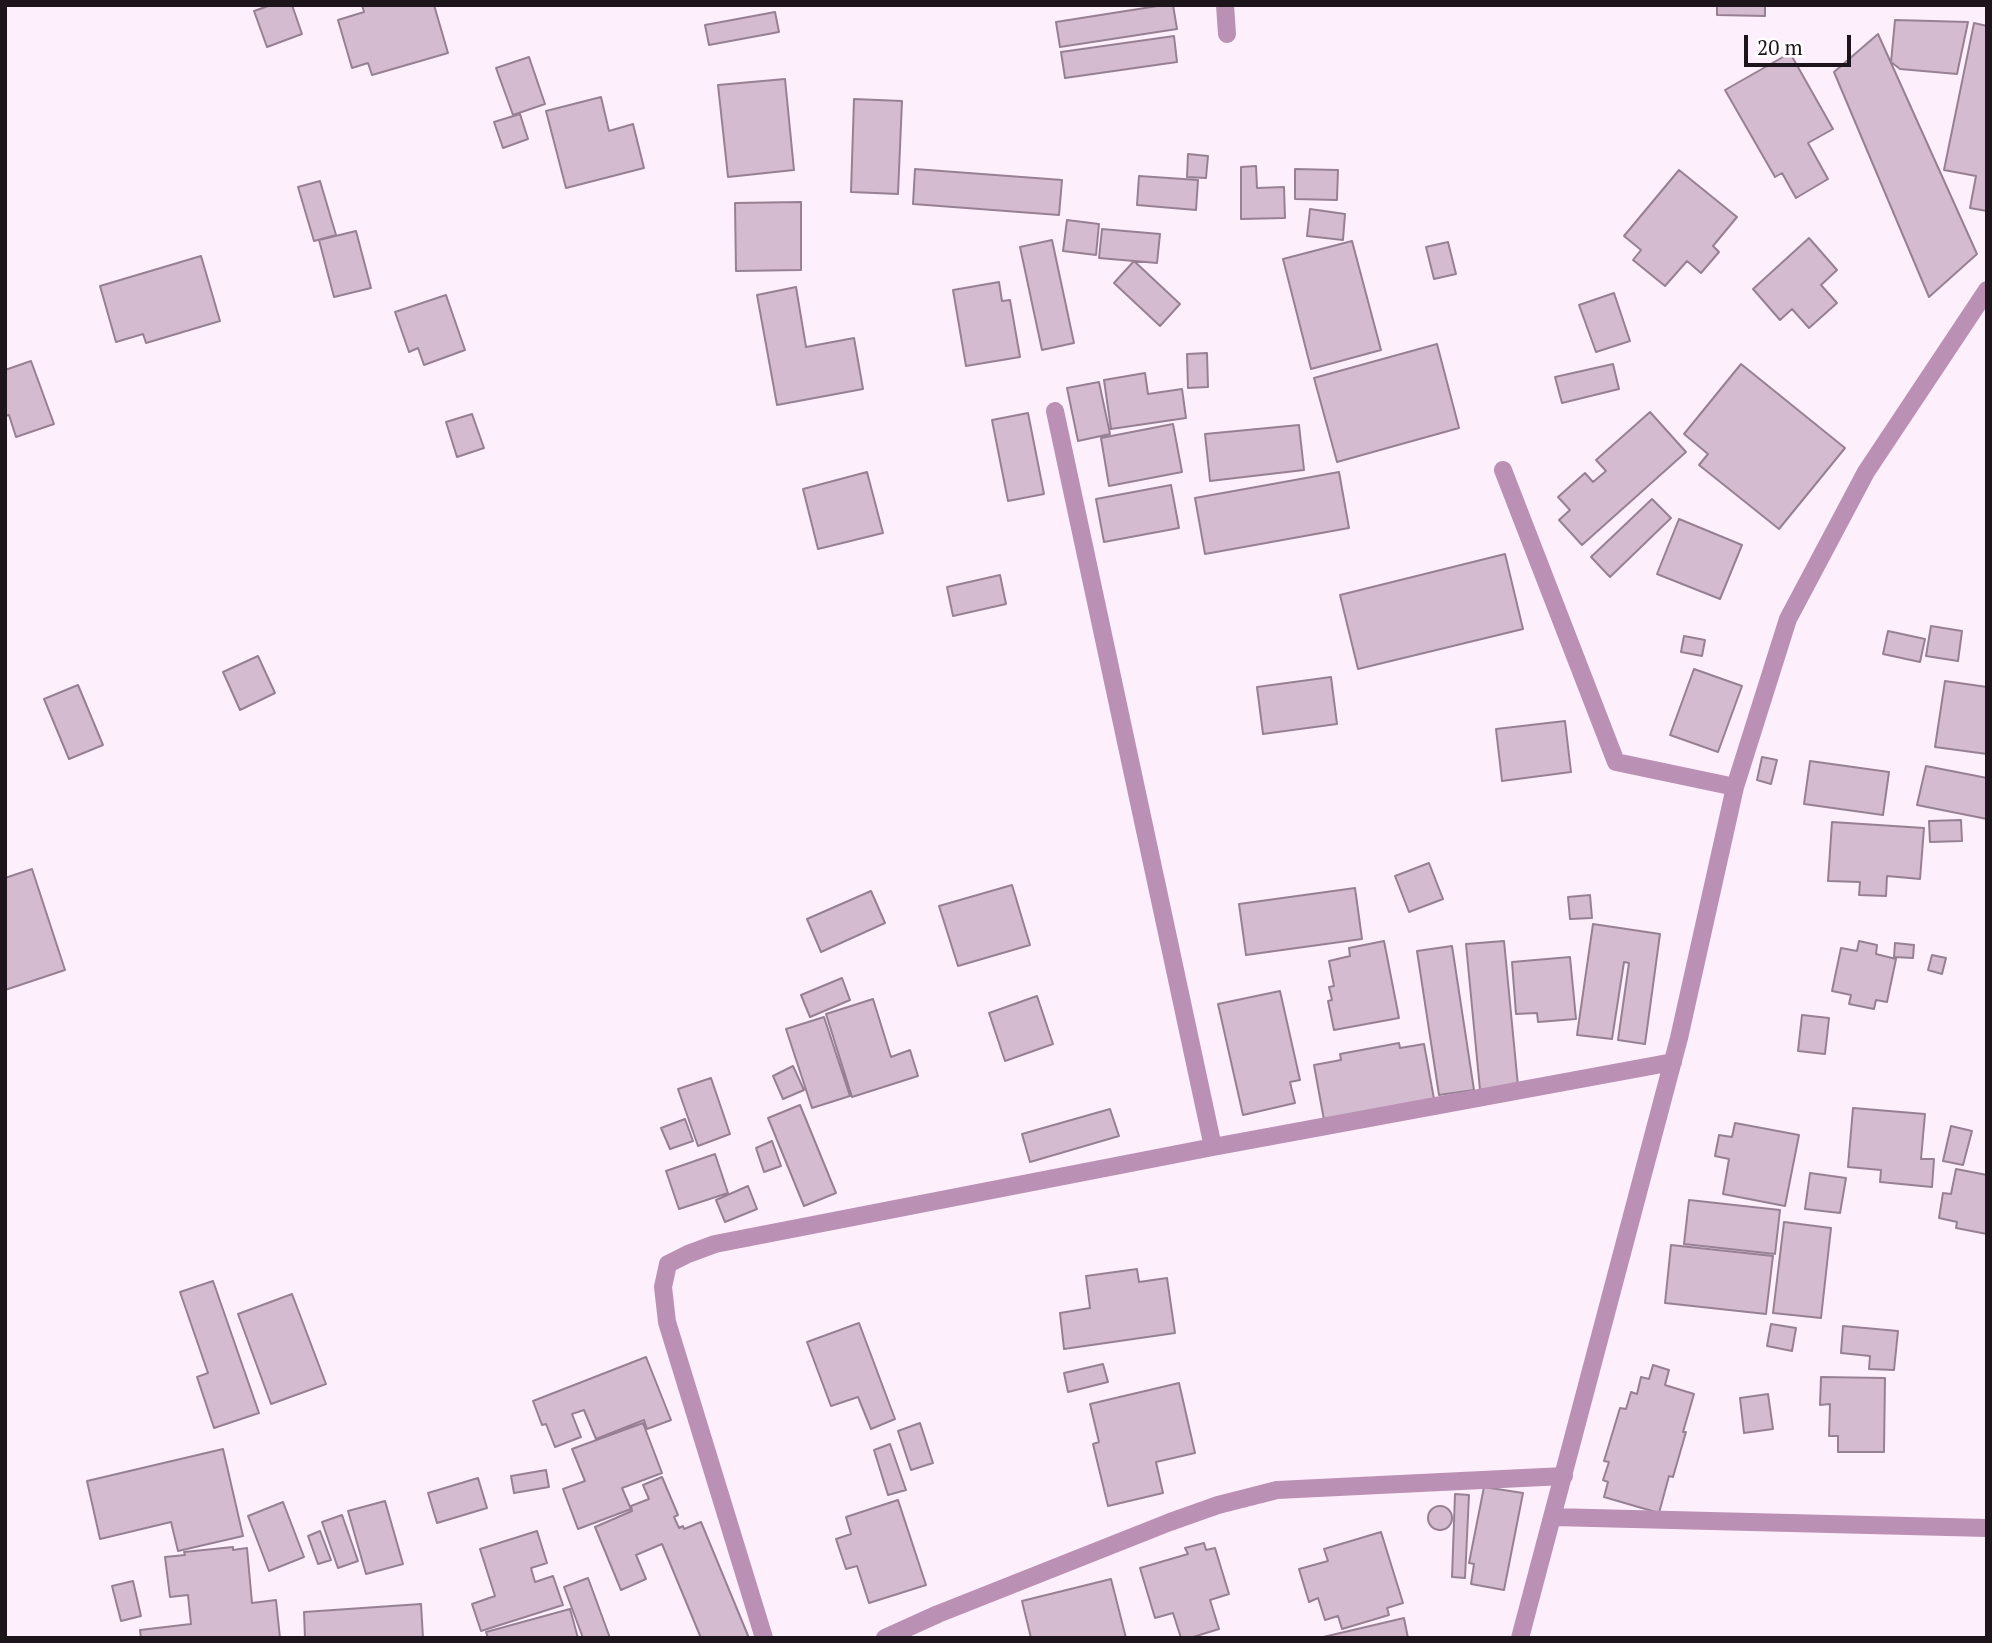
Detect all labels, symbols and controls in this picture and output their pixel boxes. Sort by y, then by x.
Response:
scale bar [1747,21,1854,65]
text: 20 m [1757,33,1803,61]

